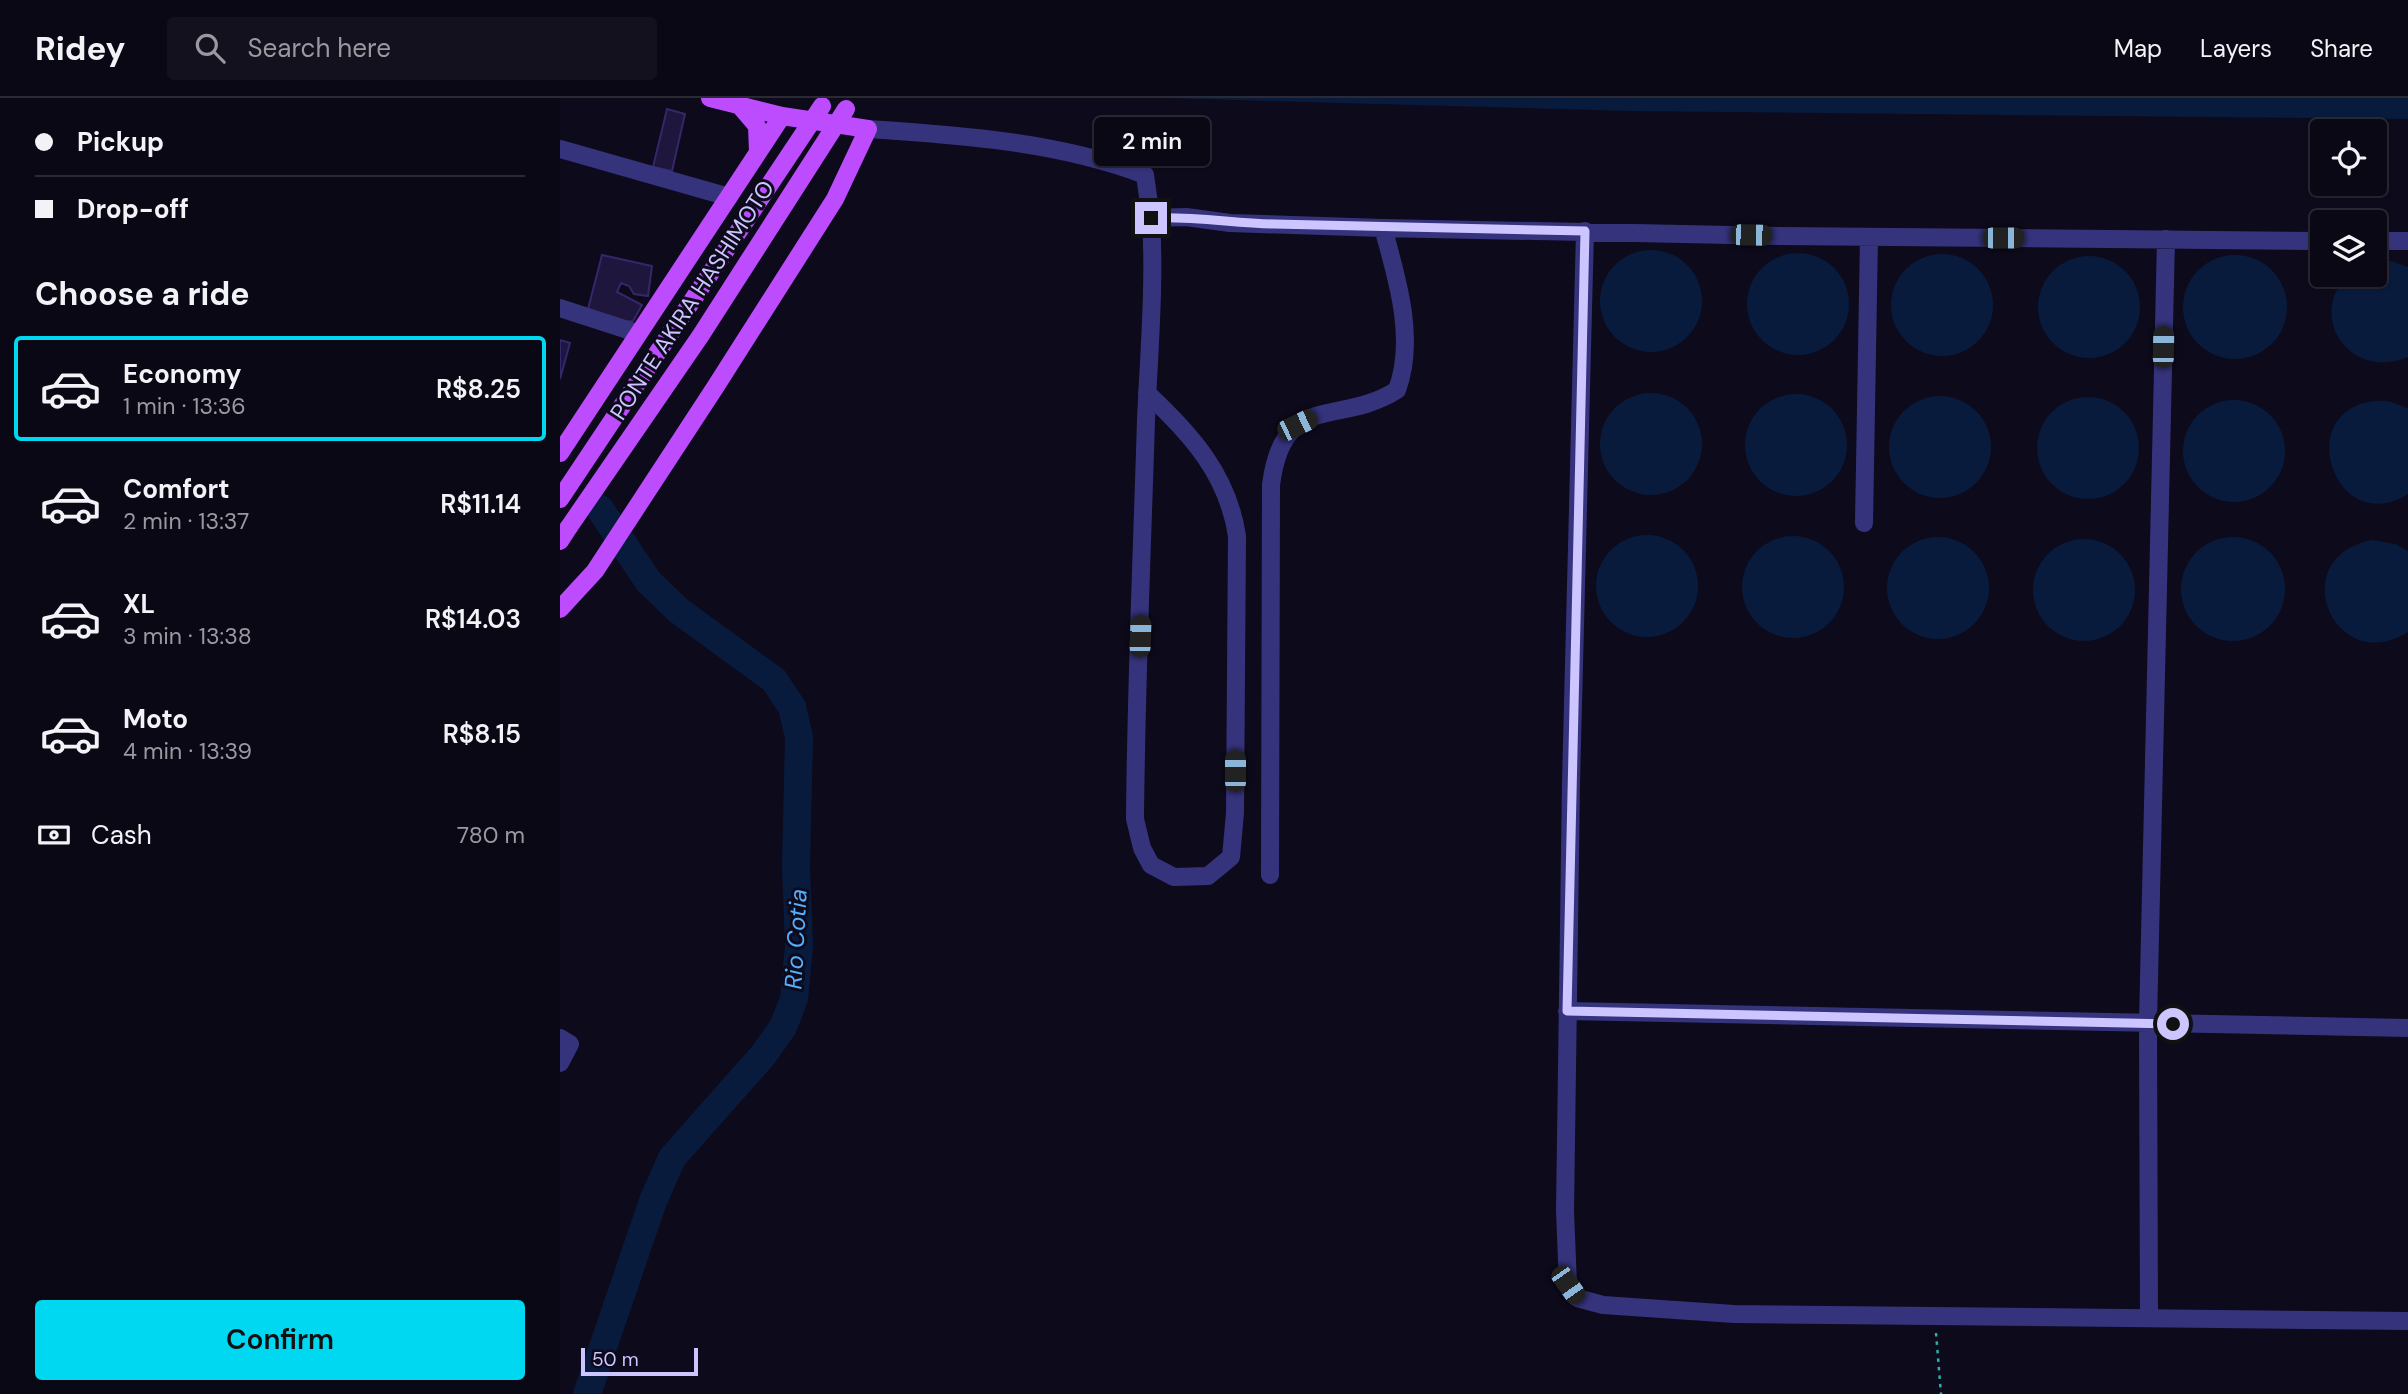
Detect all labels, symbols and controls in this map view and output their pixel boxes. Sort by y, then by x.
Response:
search box [167,17,657,80]
text: Ridey [35,27,125,70]
icon: search [191,29,229,67]
text: Search here [247,31,391,65]
text: Map [2114,33,2162,64]
text: Layers [2200,33,2272,64]
text: Share [2310,33,2373,64]
callout: 2 min [1093,116,1209,166]
map controls [2310,119,2387,287]
button: locate [2310,119,2387,196]
text: Pickup [77,125,164,159]
text: 2 min [1122,126,1182,156]
street label: PONTE AKIRA HASHIMOTO [603,175,781,425]
text: Drop-off [77,192,189,226]
route end [1135,202,1167,234]
button: layers [2310,210,2387,287]
car [1730,224,1773,246]
car [1983,228,2025,249]
text: Choose a ride [35,273,250,315]
car [2153,326,2174,368]
icon: car [39,357,102,420]
text: Economy [123,357,241,391]
text: R$8.25 [436,372,521,406]
text: 1 min · 13:36 [123,391,246,421]
car [1274,406,1321,444]
icon: car [39,472,102,535]
text: Comfort [123,472,229,506]
text: R$11.14 [440,487,521,521]
text: 2 min · 13:37 [123,506,249,536]
icon: car [39,587,102,650]
text: XL [123,587,155,621]
text: R$14.03 [425,602,521,636]
car [1129,615,1152,657]
text: 3 min · 13:38 [123,621,252,651]
icon: car [39,702,102,765]
text: Moto [123,702,188,736]
text: R$8.15 [443,717,521,751]
text: 4 min · 13:39 [123,736,252,766]
car [1225,750,1246,792]
icon: cash [35,816,73,854]
text: Cash [91,818,152,852]
text: 780 m [457,820,525,850]
water label: Rio Cotia [777,888,814,990]
route start [2157,1008,2189,1040]
car [1548,1262,1589,1308]
button: Confirm [35,1300,525,1380]
scale bar [581,1345,698,1377]
text: 50 m [592,1347,639,1372]

